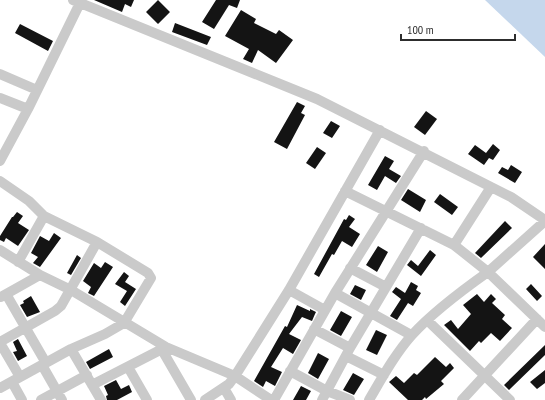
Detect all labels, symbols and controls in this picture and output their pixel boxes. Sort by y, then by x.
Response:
scale bar [401,16,515,42]
text: 100 m [407,22,434,37]

